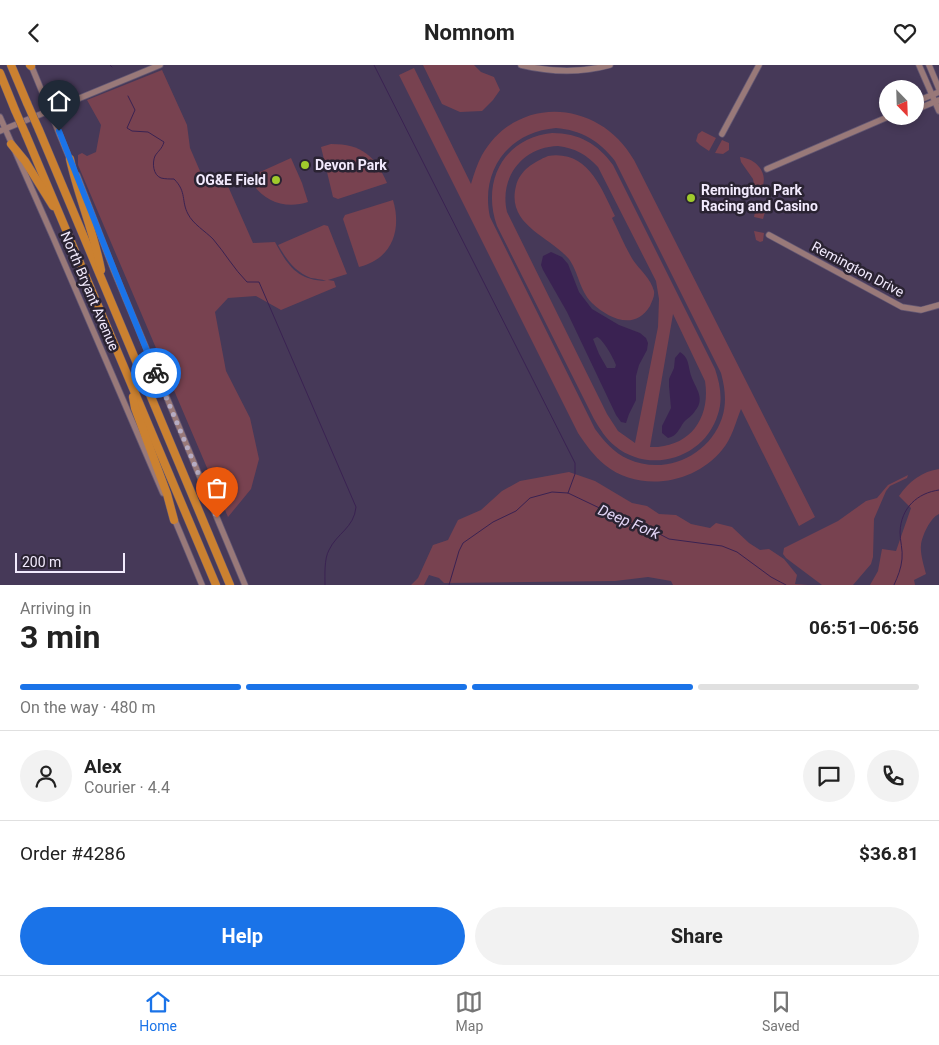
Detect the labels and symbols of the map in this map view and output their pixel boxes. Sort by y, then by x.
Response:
pin [38,80,80,131]
north arrow [879,80,924,125]
place label: Devon Park [315,157,387,173]
marker: Devon Park [299,159,311,171]
place label: OG&E Field [196,172,266,188]
marker: OG&E Field [270,174,282,186]
place label: Remington Park Racing and Casino [701,182,818,214]
marker: Remington Park Racing and Casino [685,192,697,204]
street label: North Bryant Avenue [58,229,122,353]
street label: Remington Drive [809,238,907,300]
courier [131,348,181,398]
pin [196,467,238,518]
water label: Deep Fork [595,501,663,543]
scale bar [15,550,125,573]

